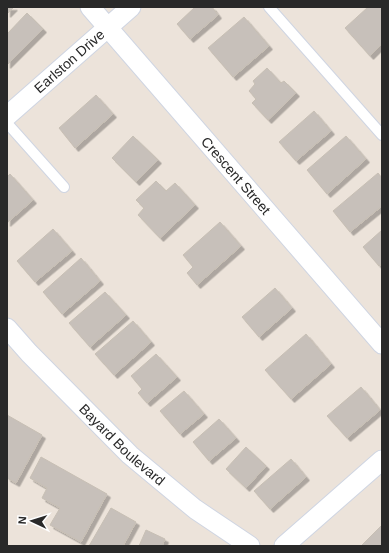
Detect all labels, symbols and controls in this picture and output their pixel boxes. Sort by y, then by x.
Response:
street label: Earlston Drive [31,26,108,96]
street label: Crescent Street [198,134,274,218]
street label: Bayard Boulevard [76,401,168,489]
north arrow [12,501,52,541]
text: N [16,516,28,525]

